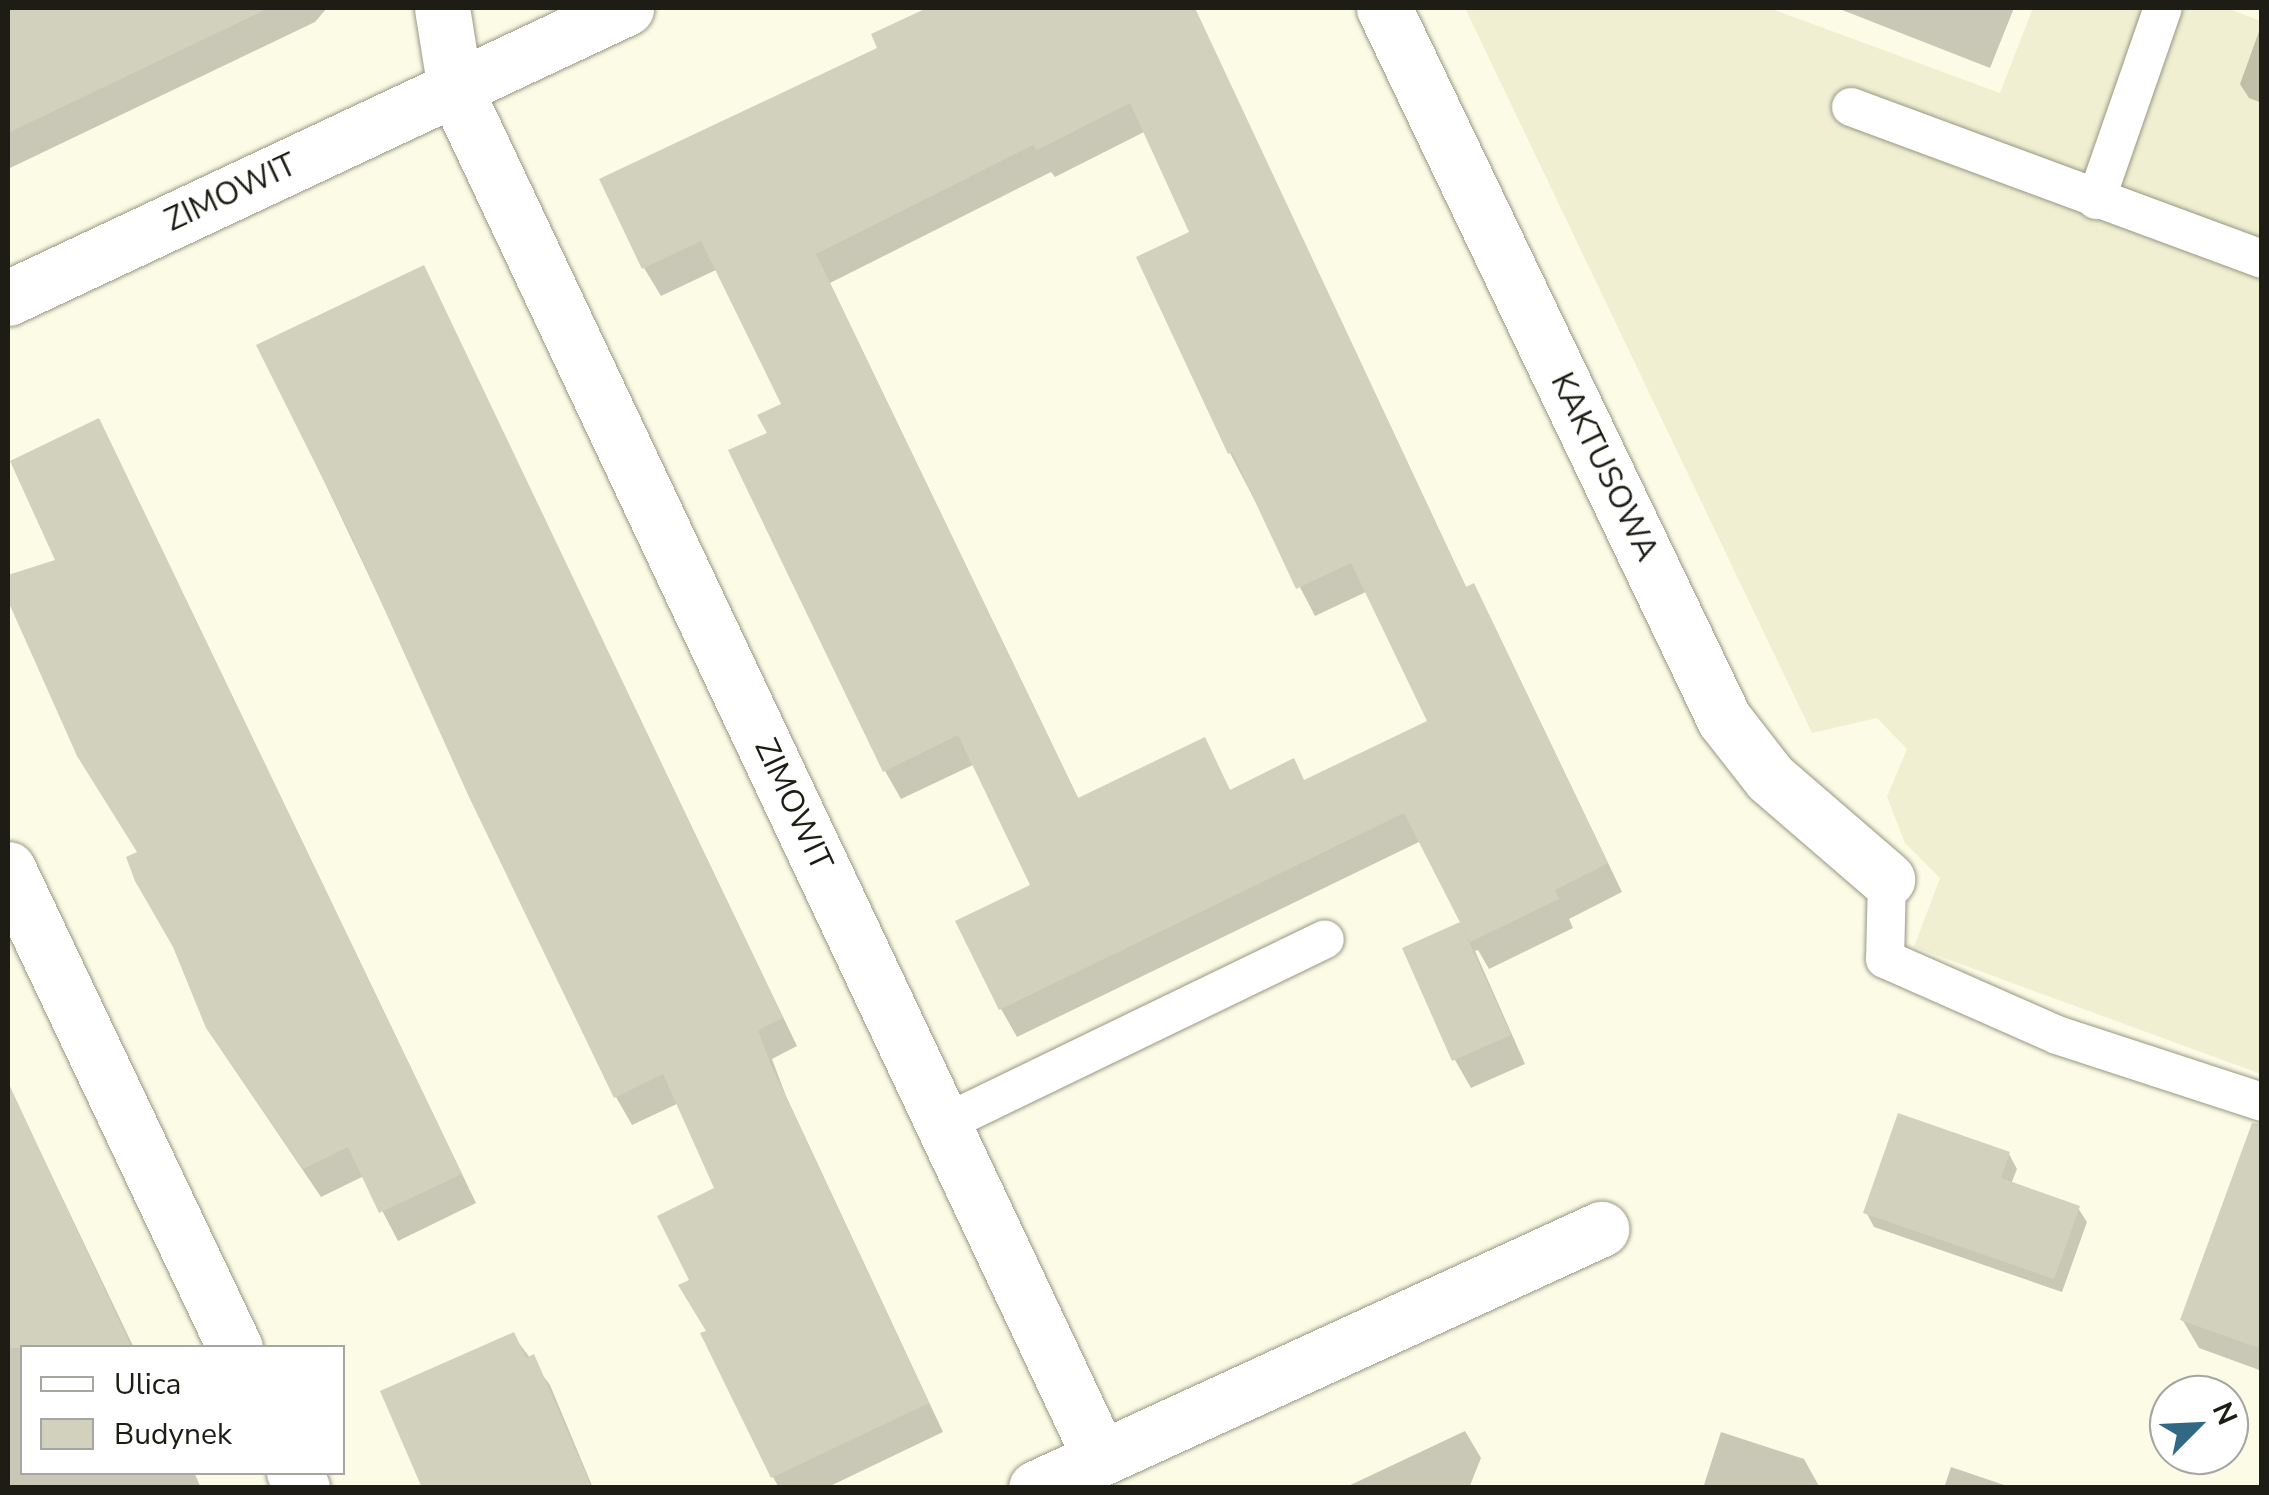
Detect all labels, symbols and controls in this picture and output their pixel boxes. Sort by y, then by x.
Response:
street label: ZIMOWIT [159,146,303,240]
street label: KAKTUSOWA [1542,367,1666,567]
street label: ZIMOWIT [746,733,840,877]
legend [20,1345,345,1475]
text: Ulica [114,1364,181,1405]
north arrow [2149,1375,2249,1475]
text: N [2203,1396,2246,1431]
text: Budynek [114,1414,232,1455]

